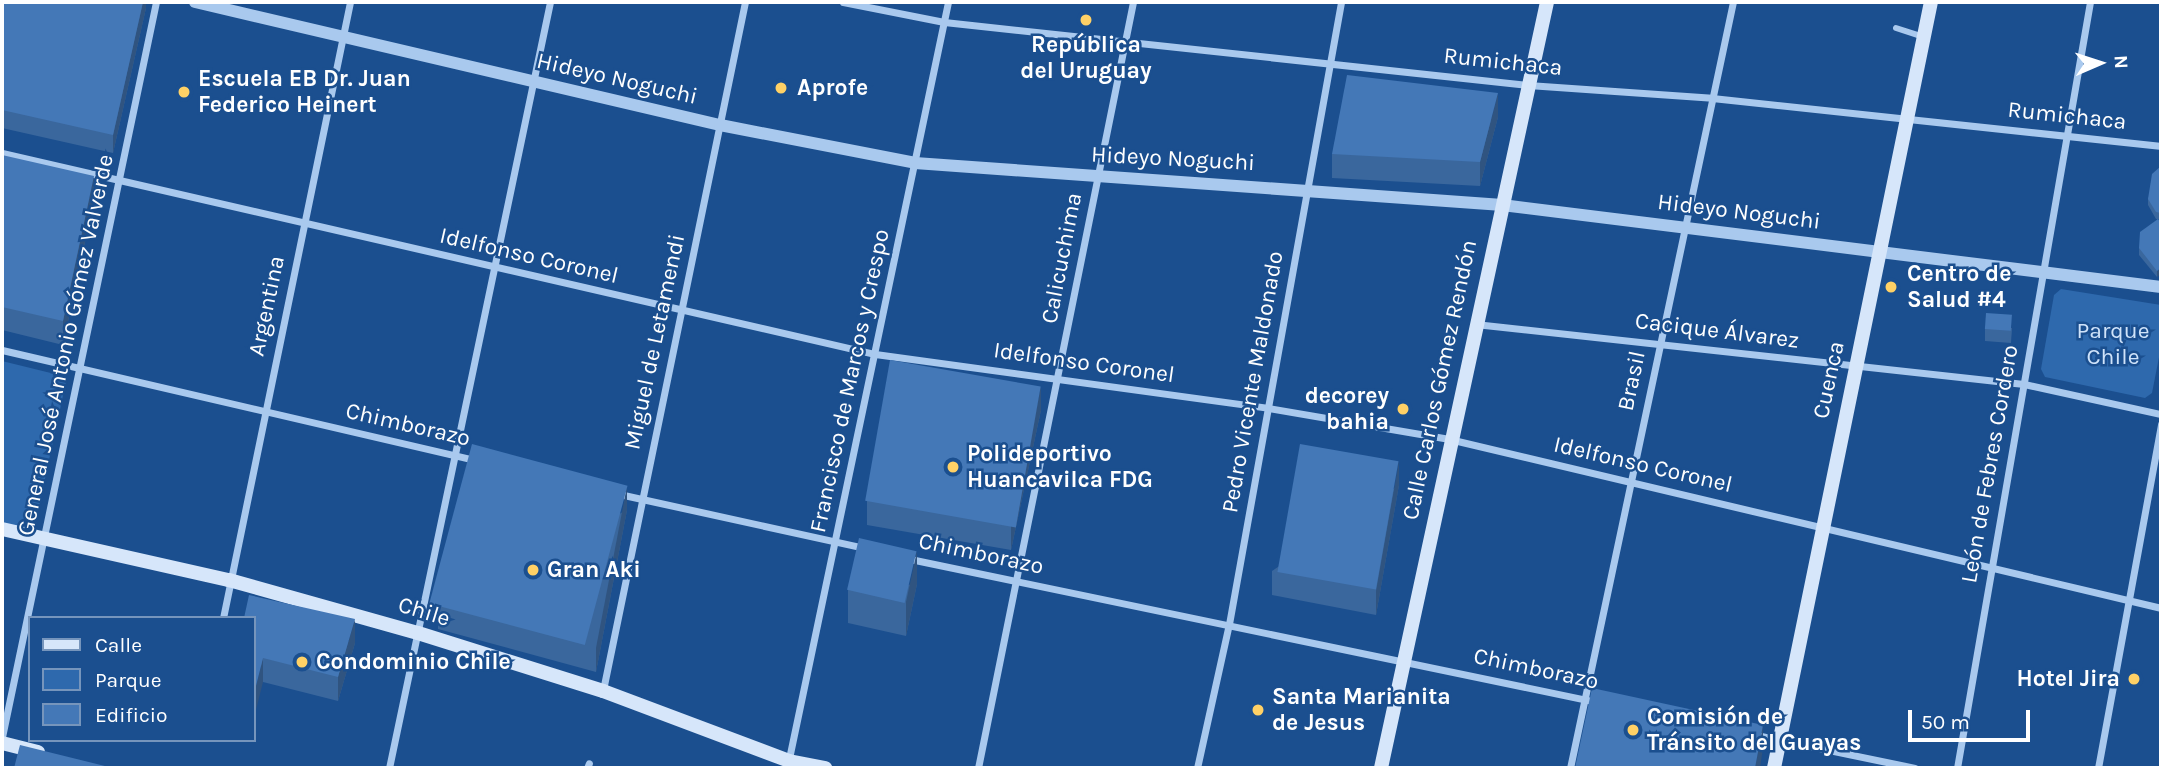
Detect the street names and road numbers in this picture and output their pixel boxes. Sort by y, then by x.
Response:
street label: Rumichaca [1442,42,1564,82]
street label: Hideyo Noguchi [534,47,700,111]
street label: Rumichaca [2006,96,2128,136]
street label: Hideyo Noguchi [1090,141,1256,177]
street label: General José Antonio Gómez Valverde [12,152,120,538]
street label: Hideyo Noguchi [1656,188,1822,236]
street label: Calicuchima [1036,190,1088,326]
street label: Idelfonso Coronel [437,222,621,290]
street label: Francisco de Marcos y Crespo [804,227,896,535]
street label: Miguel de Letamendi [619,232,691,452]
street label: Calle Carlos Gómez Rendón [1397,238,1483,522]
street label: Pedro Vicente Maldonado [1216,249,1290,515]
street label: Argentina [243,253,291,359]
street label: Cacique Álvarez [1633,307,1801,355]
street label: Idelfonso Coronel [992,337,1176,389]
street label: Cuenca [1807,339,1851,421]
street label: León de Febres Cordero [1955,343,2025,585]
street label: Brasil [1612,348,1652,414]
street label: Chimborazo [343,397,473,453]
street label: Idelfonso Coronel [1551,431,1735,499]
street label: Chimborazo [916,527,1046,581]
street label: Chile [395,591,453,633]
street label: Chimborazo [1471,642,1601,696]

